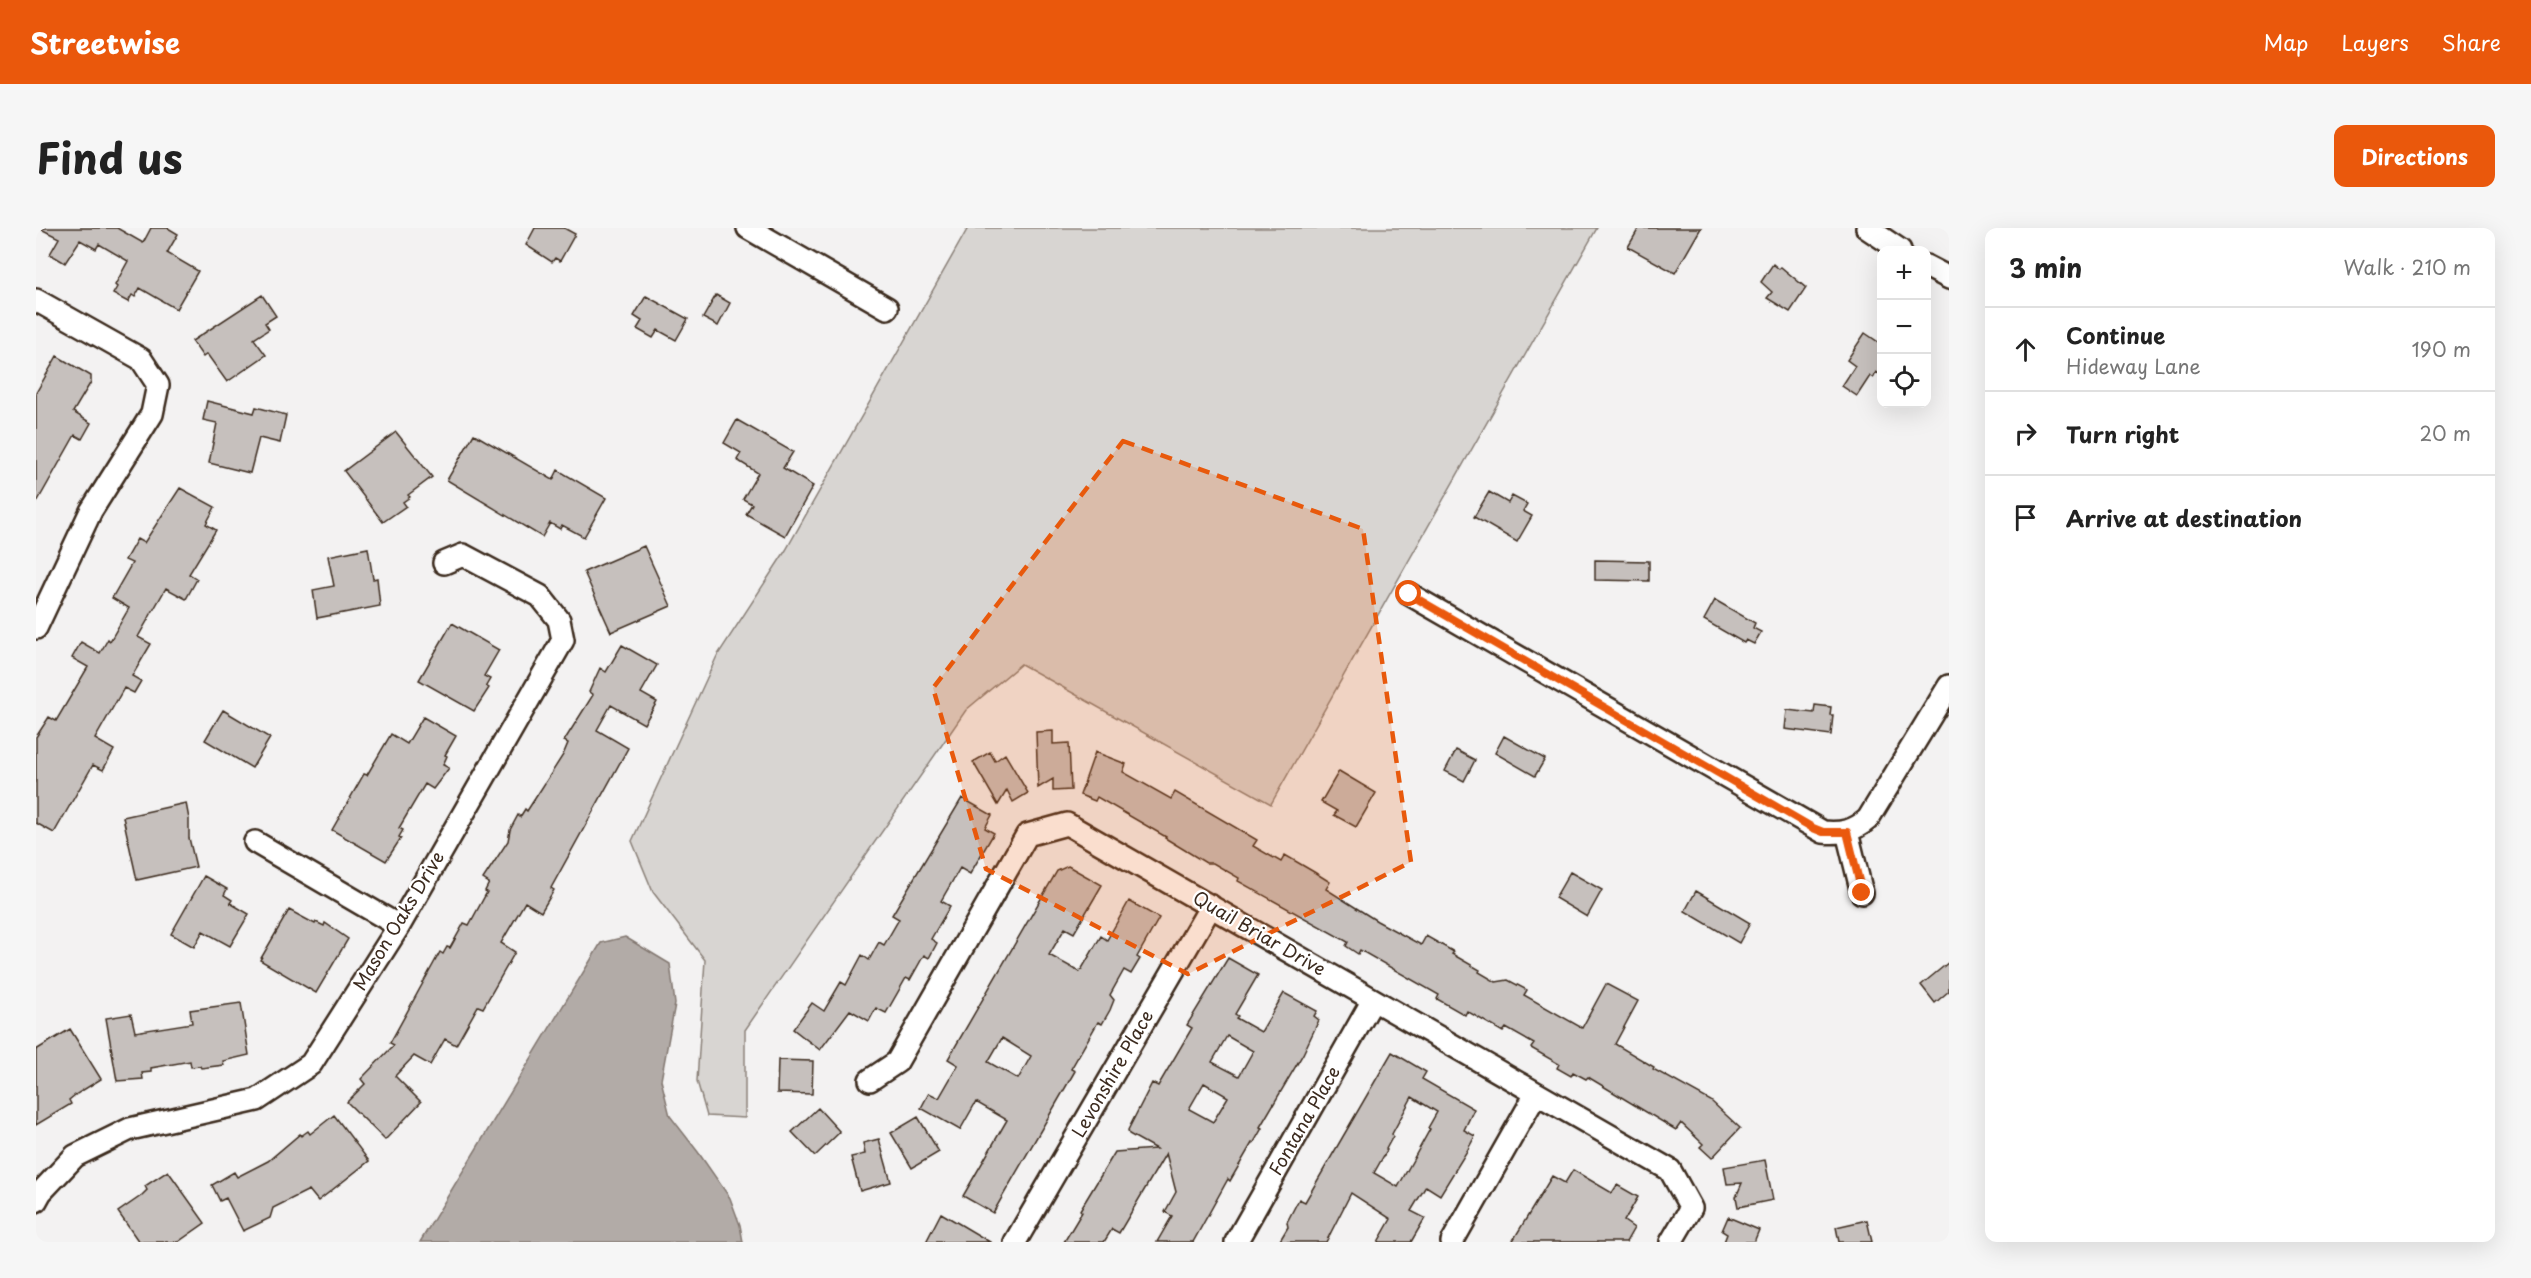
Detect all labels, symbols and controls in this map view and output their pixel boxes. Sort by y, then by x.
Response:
text: Streetwise [30,21,180,64]
text: Map [2264,26,2308,58]
text: Layers [2341,26,2409,58]
text: Share [2442,26,2501,58]
text: Find us [36,125,183,188]
button: Directions [2334,125,2495,187]
map controls [1877,246,1931,408]
button: + [1877,246,1931,300]
text: 3 min [2009,248,2082,287]
text: Walk · 210 m [2344,252,2471,282]
button: − [1877,300,1931,354]
text: Continue [2066,318,2165,351]
icon: ahead [2009,333,2042,366]
text: 190 m [2412,334,2471,364]
text: Hideway Lane [2066,351,2201,381]
button: locate [1877,354,1931,408]
icon: right [2009,417,2042,450]
text: Turn right [2066,417,2179,450]
text: 20 m [2419,418,2471,448]
icon: arrive [2009,501,2042,534]
text: Arrive at destination [2066,501,2302,534]
route start [1395,580,1421,606]
street label: Mason Oaks Drive [345,845,450,995]
route end [1848,879,1874,905]
street label: Quail Briar Drive [1188,884,1331,982]
street label: Levonshire Place [1064,1005,1159,1142]
street label: Fontana Place [1261,1060,1346,1180]

